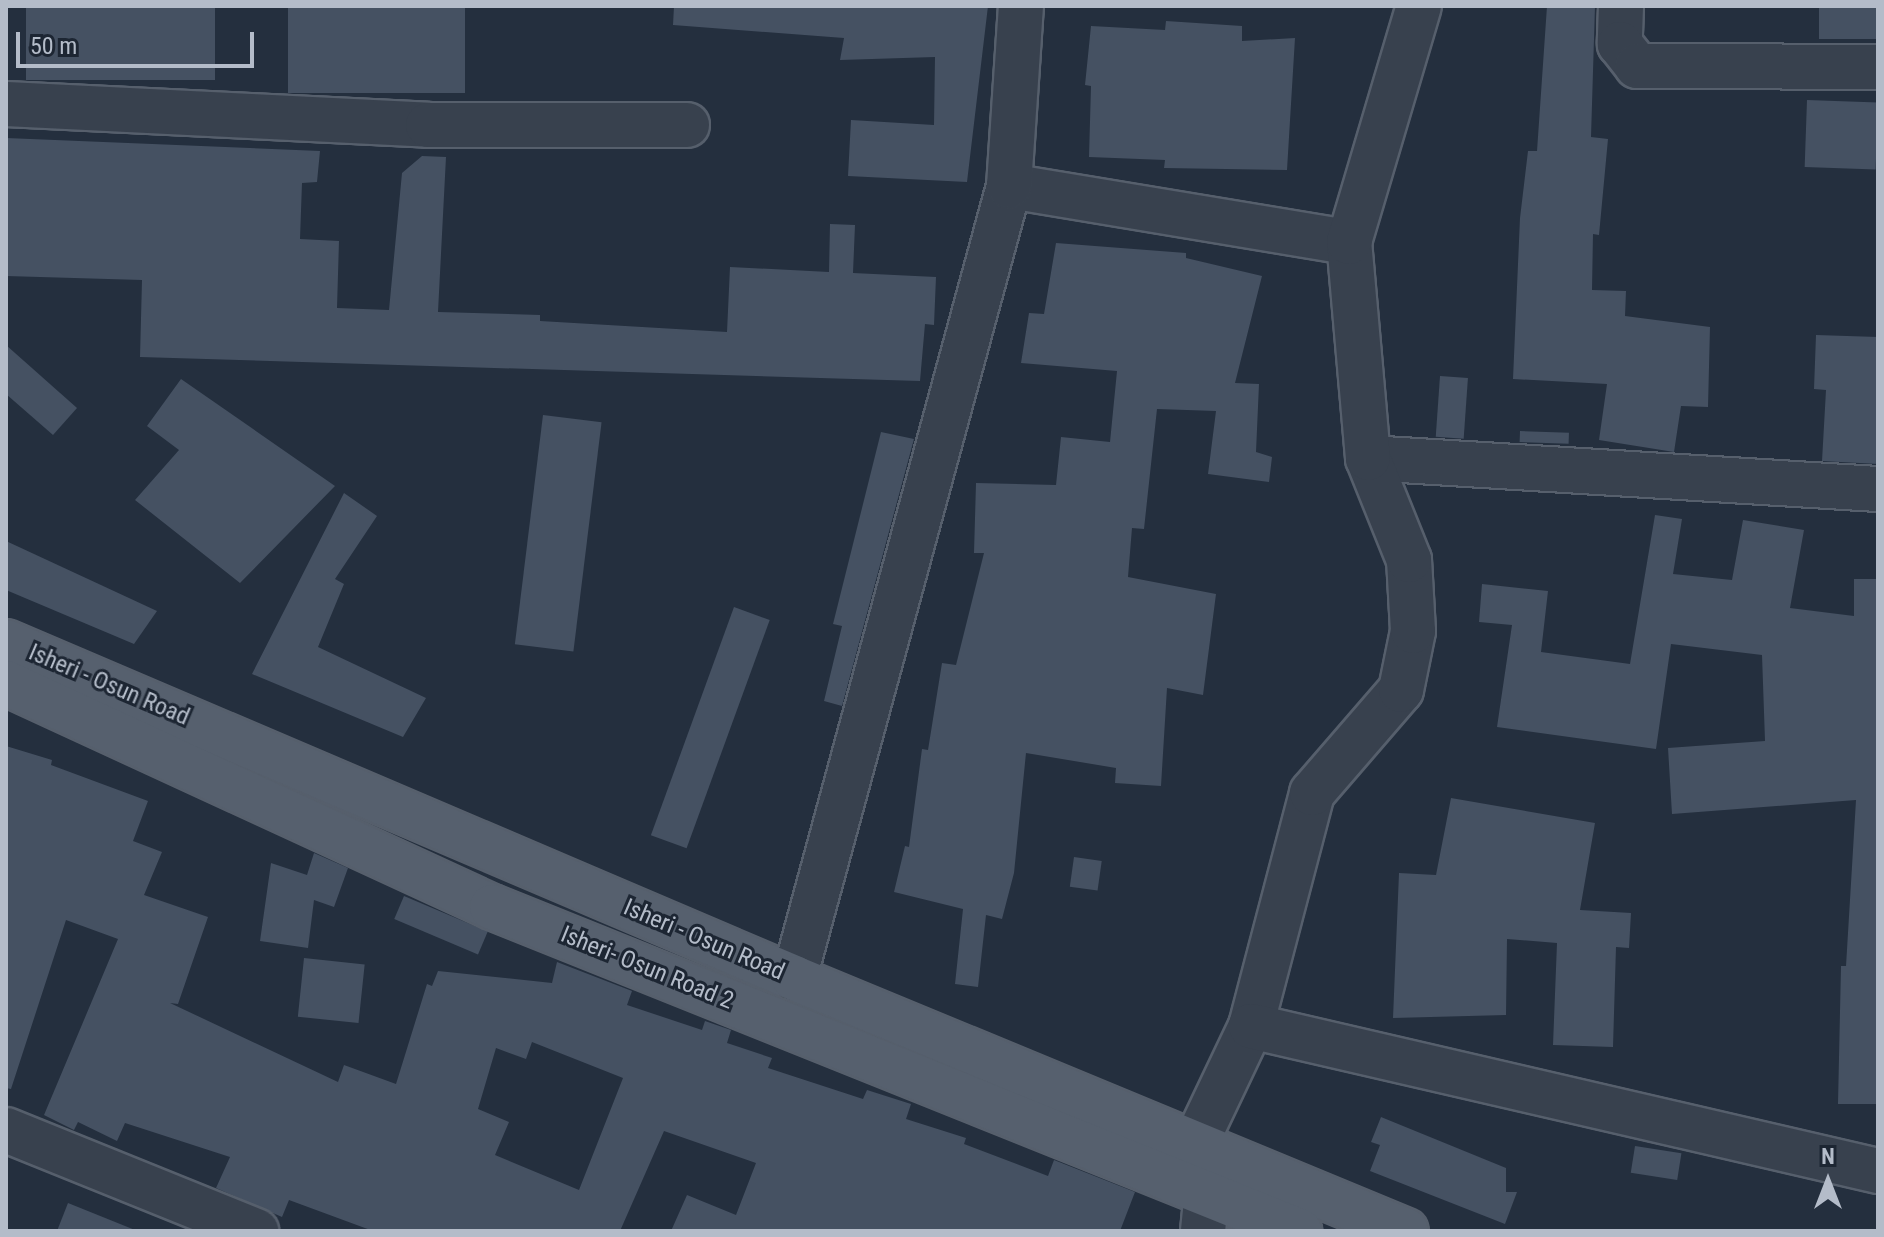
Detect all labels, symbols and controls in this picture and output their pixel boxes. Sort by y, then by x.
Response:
scale bar [20,16,258,66]
text: 50 m [30,32,77,60]
street label: Isheri - Osun Road [24,638,194,732]
street label: Isheri - Osun Road [619,893,789,987]
street label: Isheri- Osun Road 2 [556,920,738,1016]
north arrow [1788,1141,1868,1221]
text: N [1821,1144,1835,1169]

